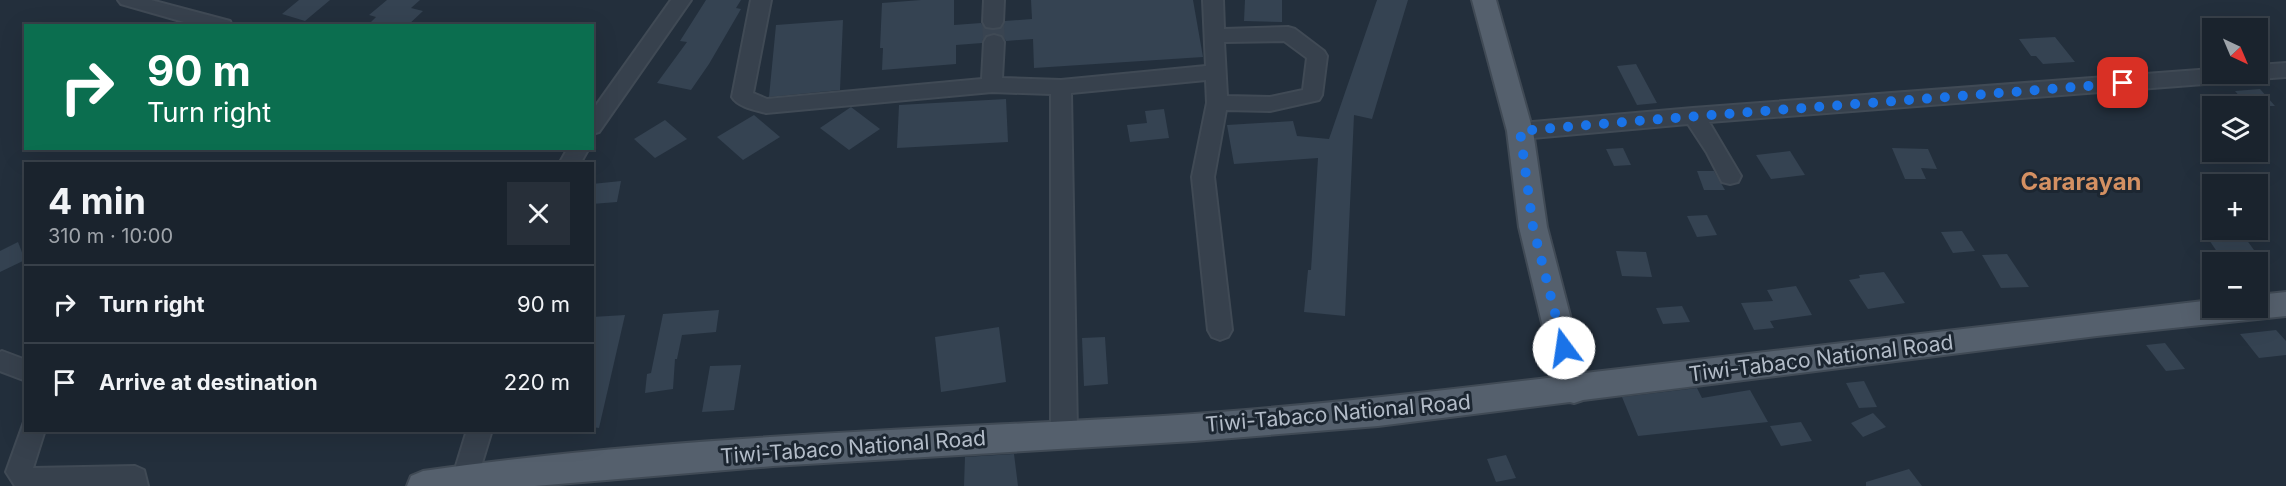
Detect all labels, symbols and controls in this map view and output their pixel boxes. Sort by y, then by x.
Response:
north arrow [2202,18,2268,84]
map controls [2202,18,2268,318]
text: 90 m [147,45,251,96]
icon: right [48,48,126,126]
pin [2097,57,2148,108]
icon: arrive [2106,66,2139,99]
text: Turn right [147,96,271,129]
button: layers [2202,96,2268,162]
district label: Cararayan [2020,167,2142,196]
button: + [2202,174,2268,240]
text: 4 min [48,179,146,223]
button: close [507,182,570,245]
text: 310 m · 10:00 [48,224,173,248]
button: − [2202,252,2268,318]
icon: right [48,288,81,321]
text: Turn right [99,291,205,317]
text: 90 m [517,291,570,317]
position arrow [1532,316,1596,380]
street label: Tiwi-Tabaco National Road [1687,329,1955,387]
icon: arrive [48,366,81,399]
text: Arrive at destination [99,369,318,395]
text: 220 m [504,369,570,395]
street label: Tiwi-Tabaco National Road [1204,389,1472,437]
street label: Tiwi-Tabaco National Road [719,425,987,469]

